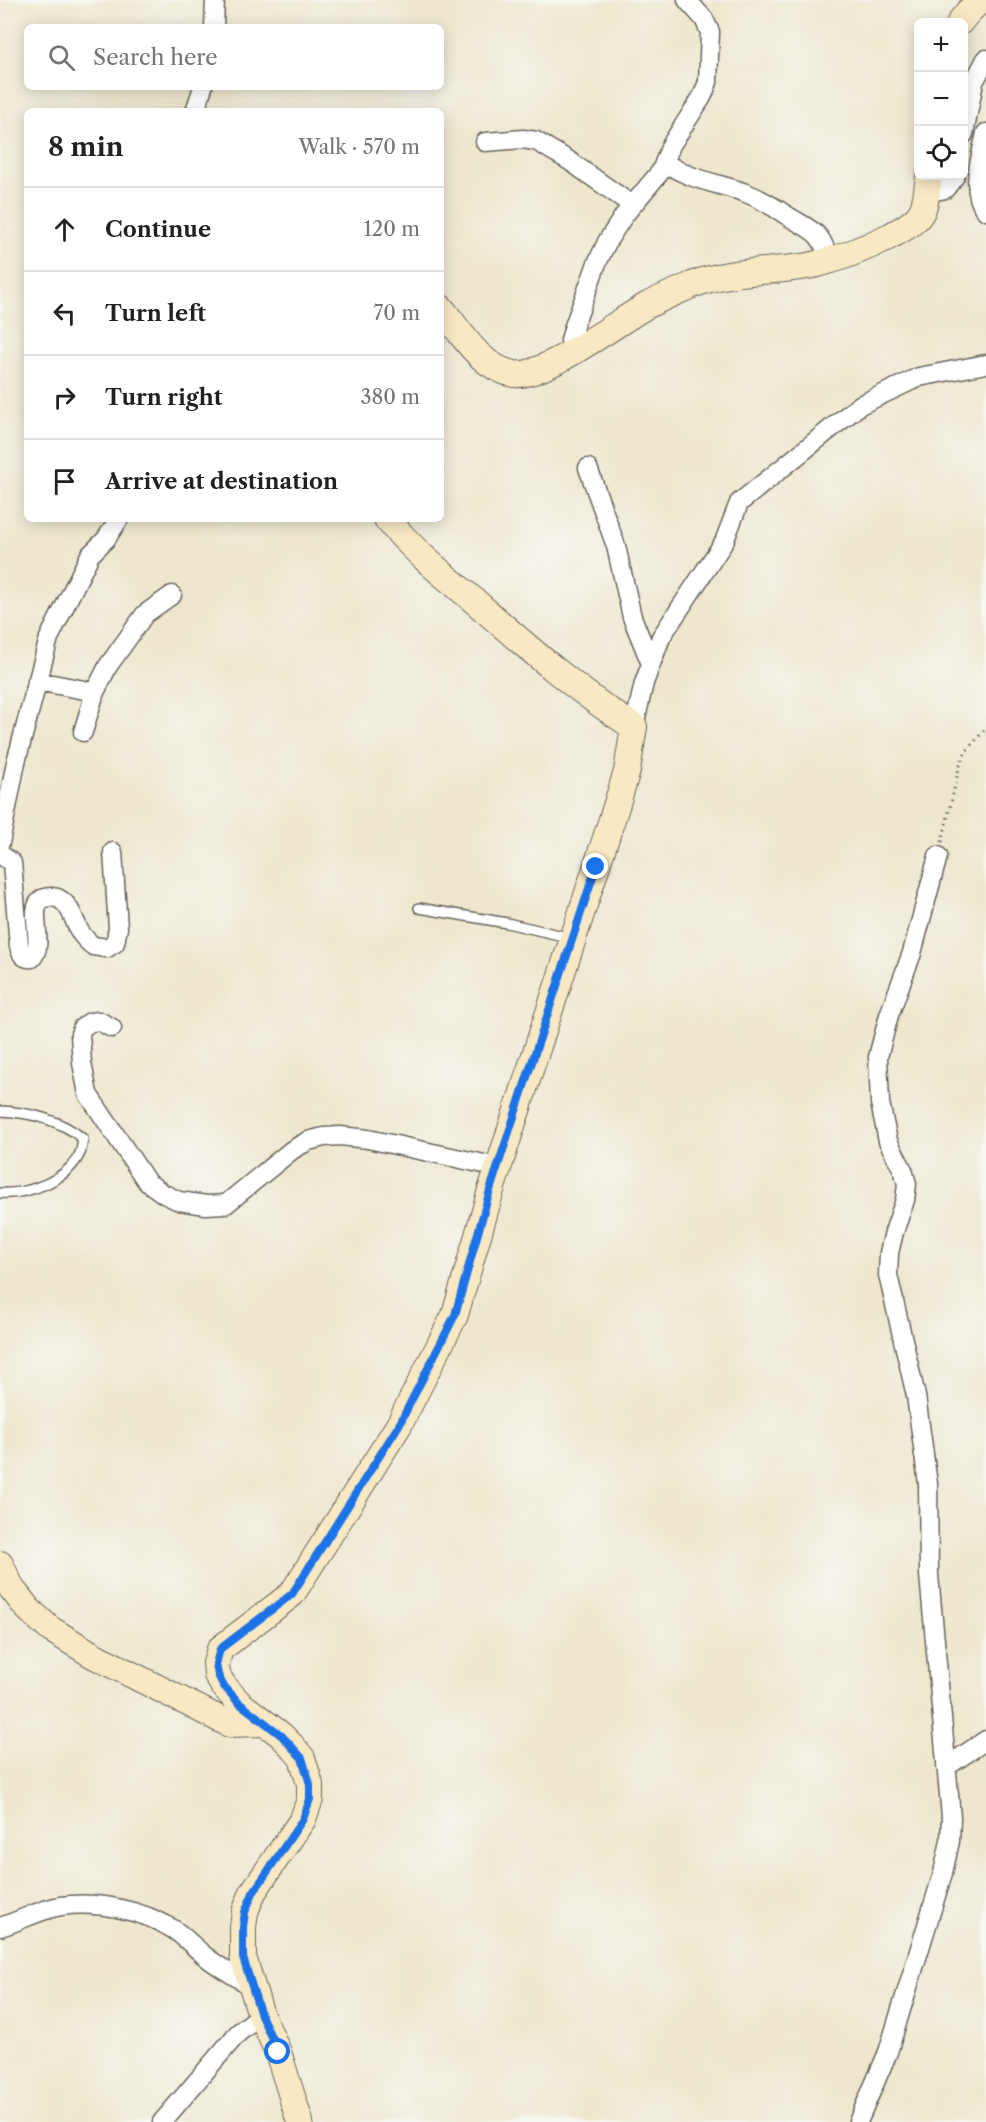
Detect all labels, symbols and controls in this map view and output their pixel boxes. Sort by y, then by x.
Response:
map controls [914,18,968,180]
button: + [914,18,968,72]
search box [24,24,444,90]
icon: search [45,41,78,74]
text: Search here [93,44,218,71]
button: − [914,72,968,126]
button: locate [914,126,968,180]
text: 8 min [48,131,124,163]
text: Walk · 570 m [299,135,420,159]
icon: ahead [48,213,81,246]
text: Continue [105,216,211,243]
text: 120 m [363,217,420,241]
icon: left [48,297,81,330]
text: Turn left [105,300,206,327]
text: 70 m [374,301,420,325]
icon: right [48,381,81,414]
text: Turn right [105,384,223,411]
text: 380 m [361,385,420,409]
icon: arrive [48,465,81,498]
text: Arrive at destination [105,468,338,495]
route end [582,853,608,879]
route start [264,2038,290,2064]

